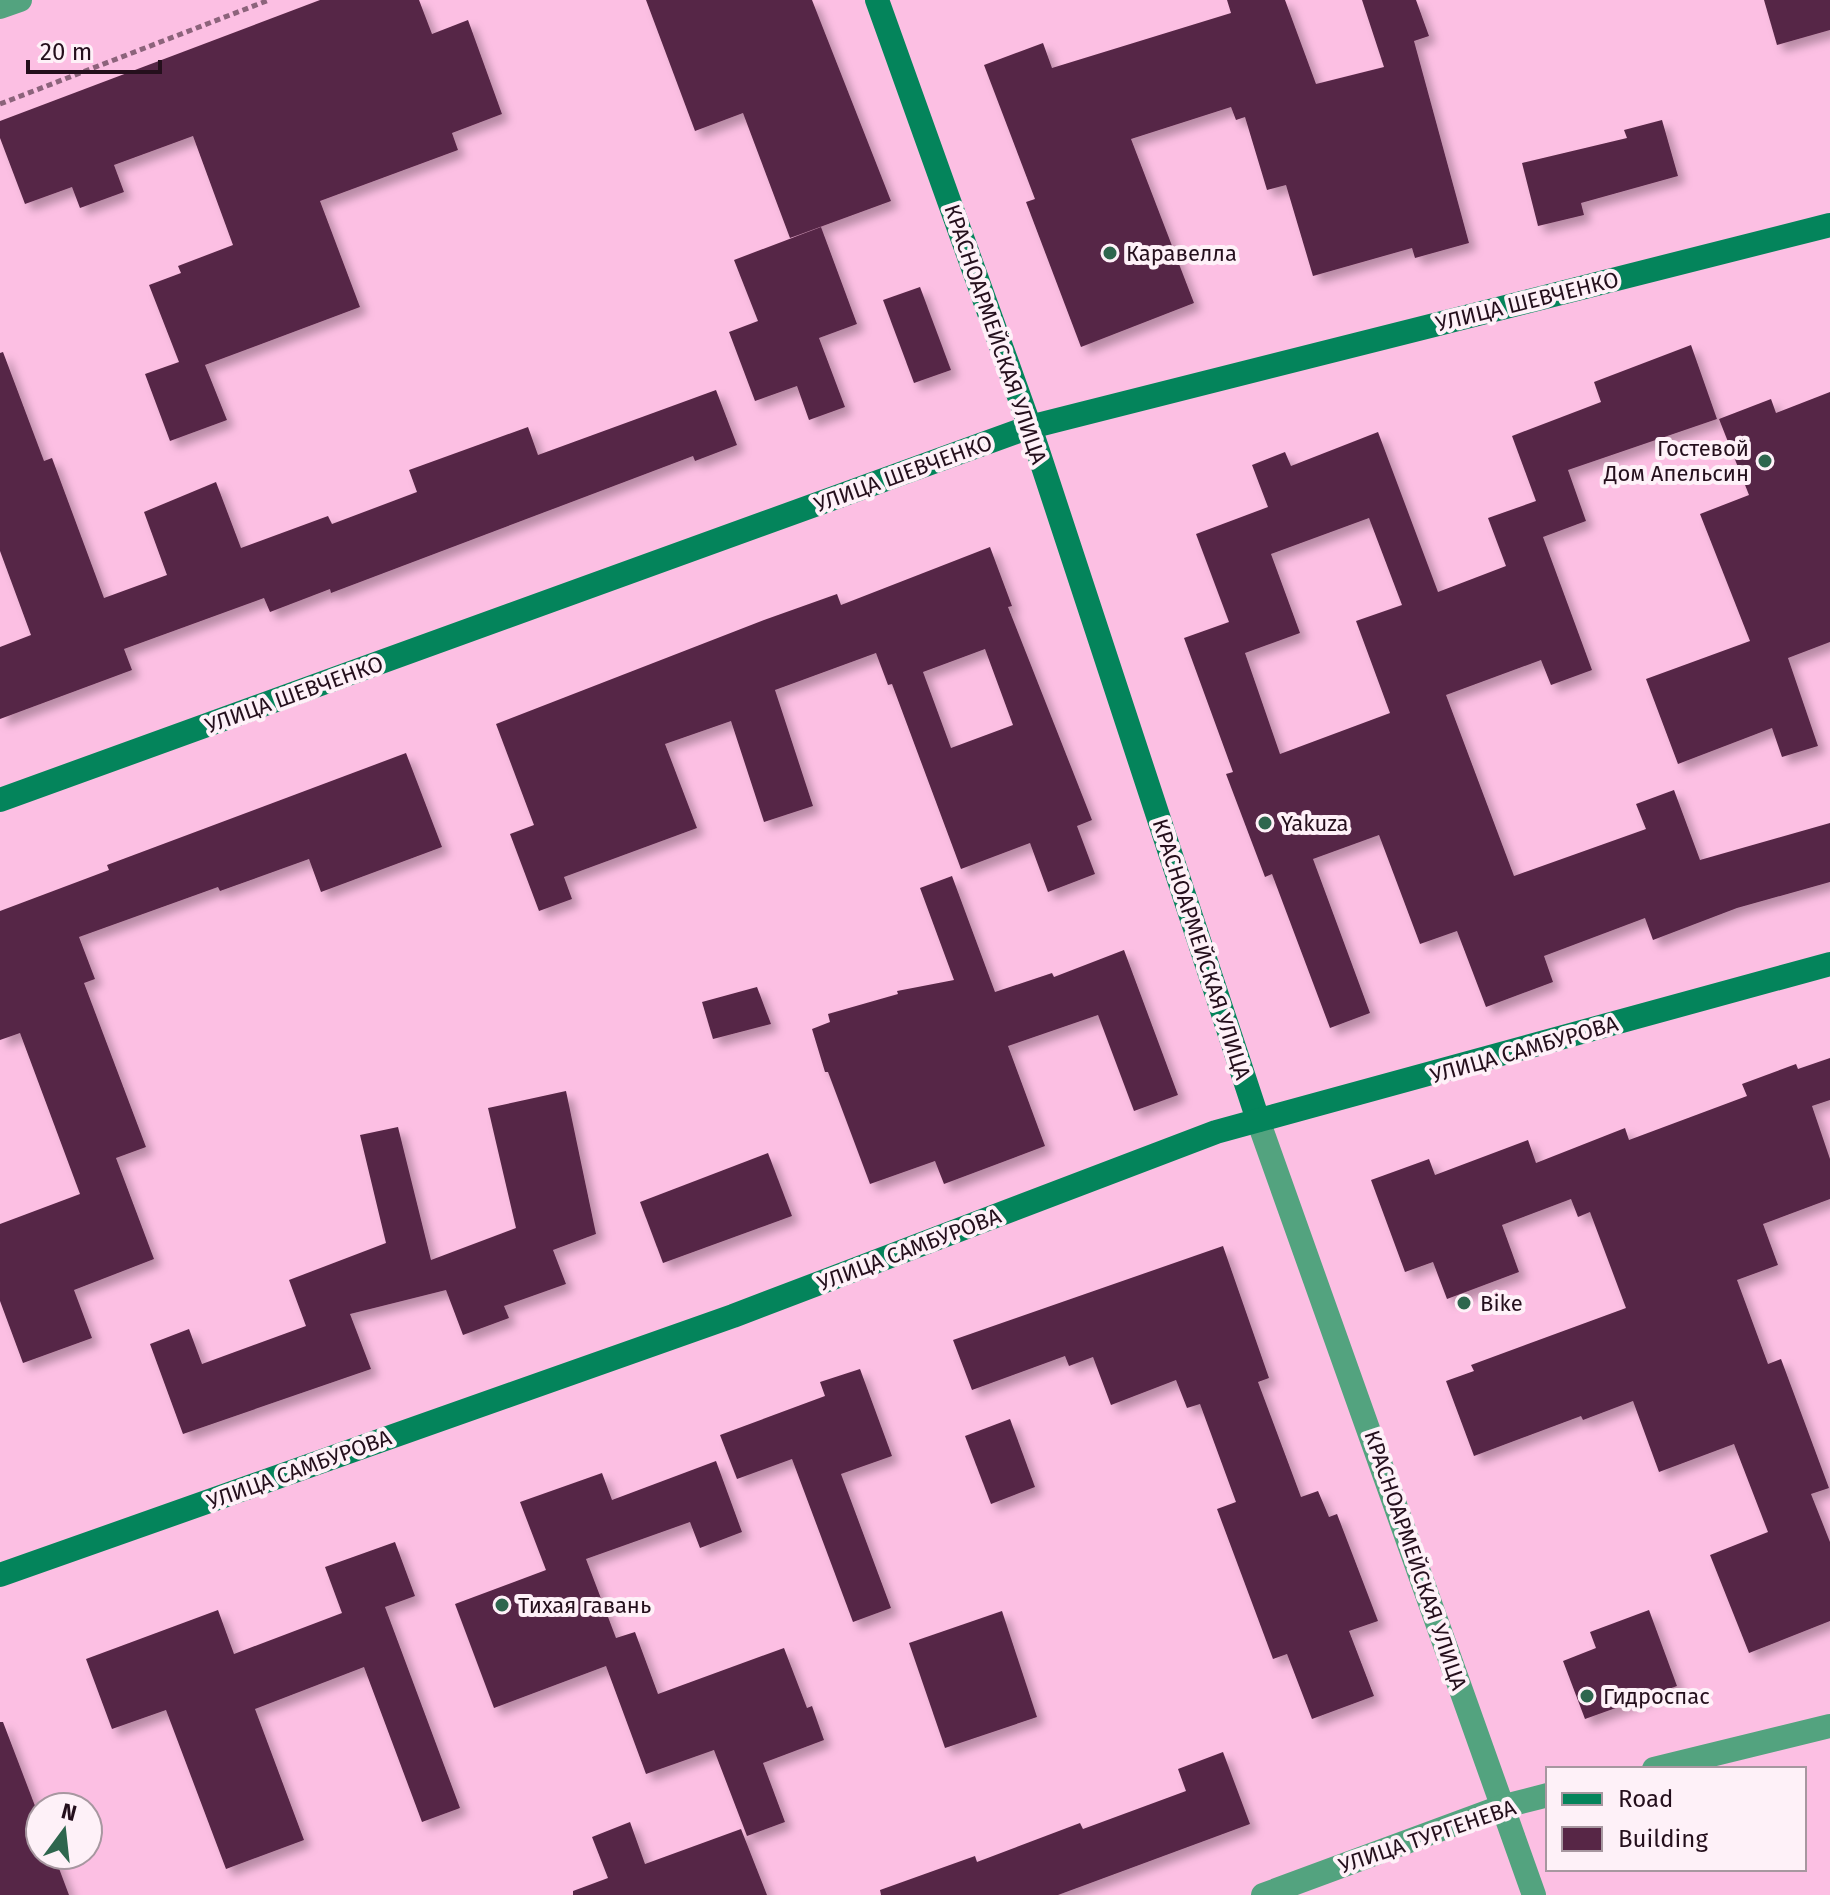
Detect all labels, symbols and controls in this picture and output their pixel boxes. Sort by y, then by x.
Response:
scale bar [28,24,160,74]
text: 20 m [40,38,92,66]
street label: КРАСНОАРМЕЙСКАЯ УЛИЦА [938,201,1053,468]
place label: Каравелла [1126,240,1237,267]
marker: Каравелла [1101,244,1119,262]
street label: УЛИЦА ШЕВЧЕНКО [1433,266,1621,337]
street label: УЛИЦА ШЕВЧЕНКО [810,429,996,518]
place label: Гостевой Дом Апельсин [1603,435,1749,487]
marker: Гостевой Дом Апельсин [1756,452,1774,470]
street label: УЛИЦА ШЕВЧЕНКО [201,650,387,739]
place label: Yakuza [1281,810,1349,837]
marker: Yakuza [1256,814,1274,832]
street label: КРАСНОАРМЕЙСКАЯ УЛИЦА [1147,815,1257,1083]
street label: УЛИЦА САМБУРОВА [1427,1010,1622,1089]
street label: УЛИЦА САМБУРОВА [814,1202,1005,1297]
place label: Bike [1480,1290,1523,1317]
marker: Bike [1455,1294,1473,1312]
street label: УЛИЦА САМБУРОВА [203,1423,395,1515]
street label: КРАСНОАРМЕЙСКАЯ УЛИЦА [1358,1427,1473,1694]
place label: Тихая гавань [518,1592,651,1619]
marker: Тихая гавань [493,1596,511,1614]
place label: Гидроспас [1603,1683,1710,1710]
marker: Гидроспас [1578,1687,1596,1705]
legend [1546,1767,1806,1871]
text: Road [1618,1785,1673,1813]
north arrow [24,1791,104,1871]
street label: УЛИЦА ТУРГЕНЕВА [1335,1793,1520,1879]
text: N [59,1797,80,1827]
text: Building [1618,1825,1708,1853]

